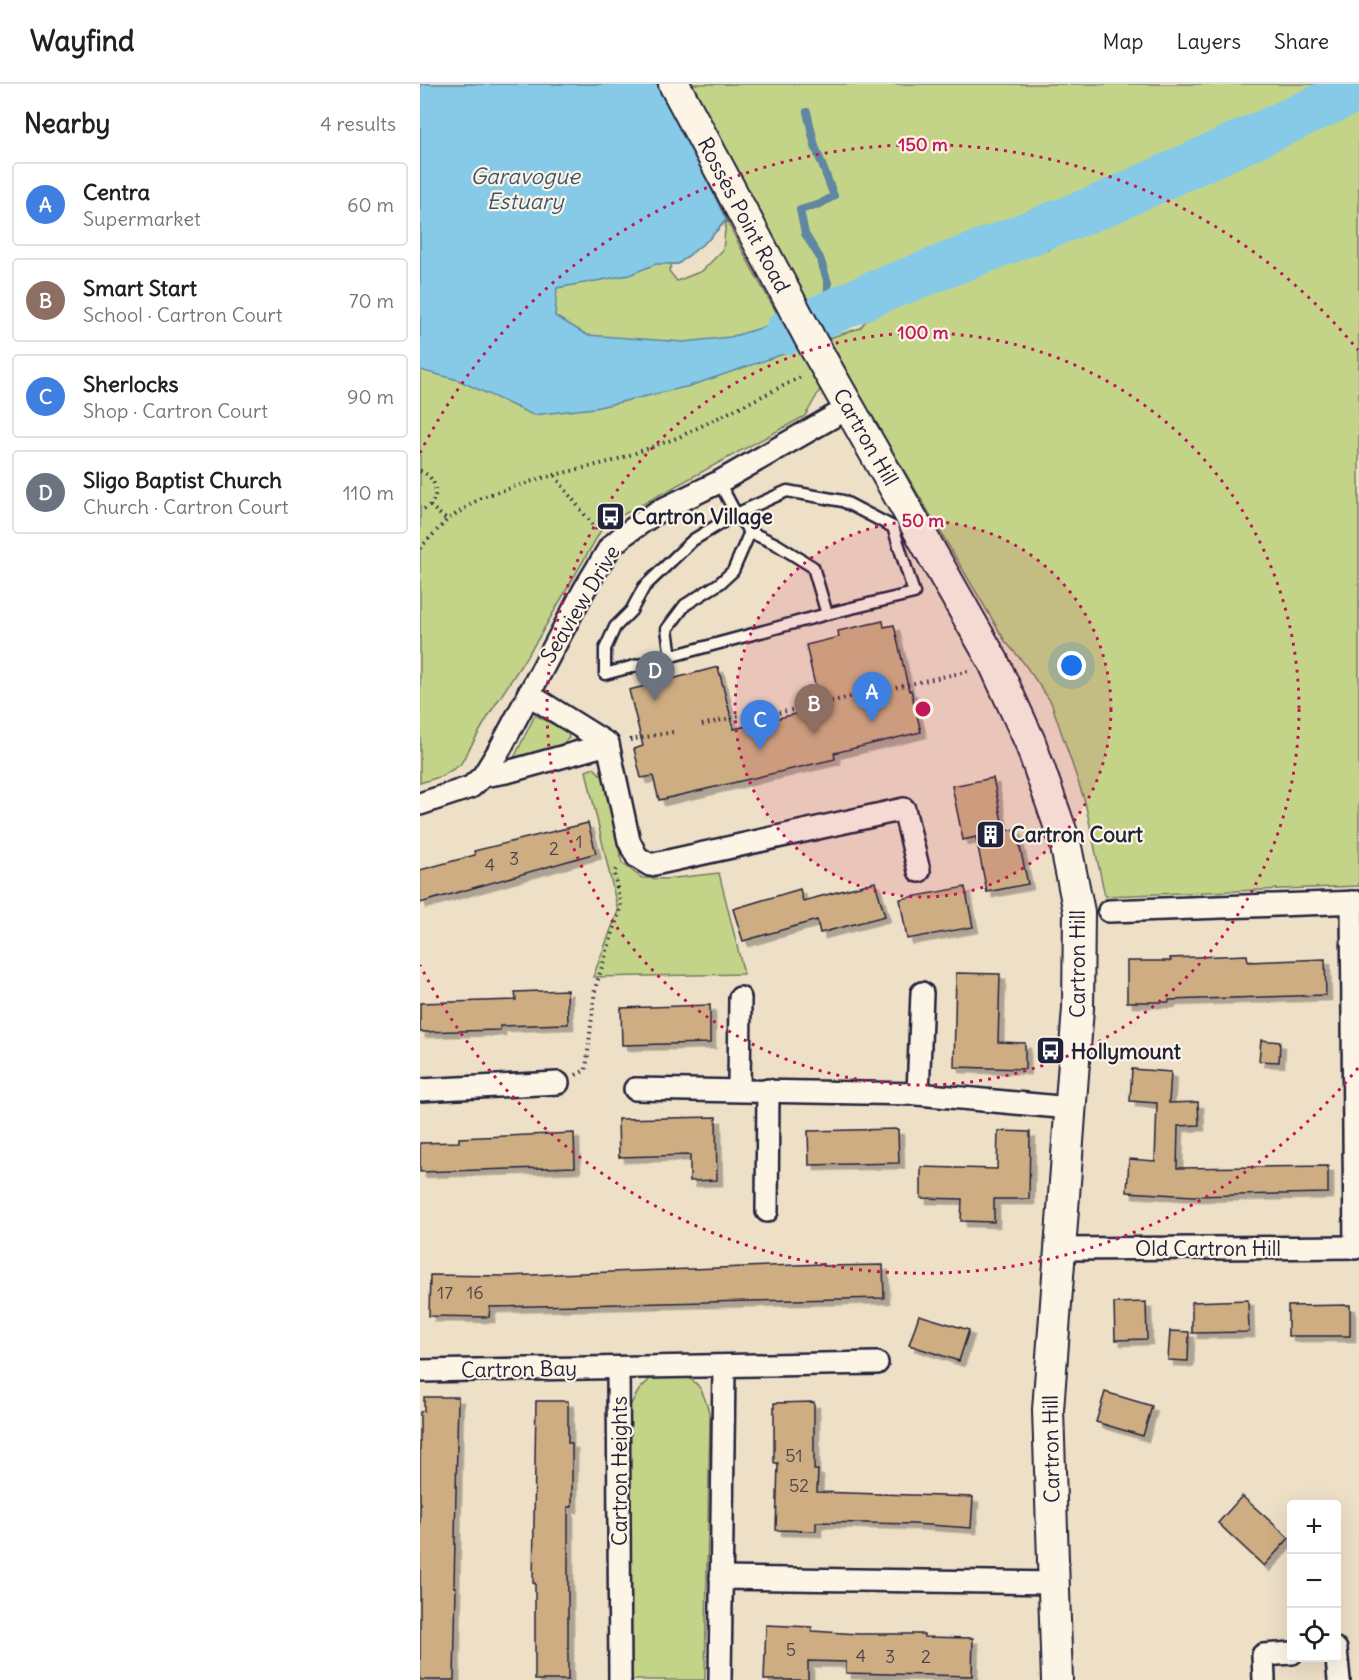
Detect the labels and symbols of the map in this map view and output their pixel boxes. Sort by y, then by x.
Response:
street label: Rosses Point Road [692,133,796,297]
text: 150 m [898,133,948,156]
water label: Garavogue Estuary [470,162,582,215]
text: 100 m [898,321,949,344]
street label: Cartron Hill [827,384,905,490]
bus stop icon: Cartron Village [595,500,627,532]
place label: Cartron Village [632,503,773,530]
text: 50 m [902,509,944,532]
street label: Seaview Drive [534,540,626,668]
your location [1057,651,1086,680]
pin: D [636,652,674,701]
pin: A [852,672,892,722]
pin: B [794,684,834,734]
centre of rings [913,699,933,719]
pin: C [740,700,780,750]
building icon: Cartron Court [974,818,1006,850]
place label: Cartron Court [1011,821,1144,848]
house number: 1 [575,830,583,853]
house number: 2 [549,837,559,860]
house number: 3 [509,847,519,870]
house number: 4 [485,853,495,876]
street label: Cartron Hill [1064,910,1091,1018]
bus stop icon: Hollymount [1034,1035,1066,1067]
place label: Hollymount [1071,1038,1182,1065]
street label: Old Cartron Hill [1135,1235,1281,1262]
house number: 17 [437,1281,453,1304]
house number: 16 [466,1281,484,1304]
street label: Cartron Bay [461,1354,577,1384]
street label: Cartron Hill [1037,1395,1065,1503]
street label: Cartron Heights [606,1396,633,1546]
house number: 51 [785,1444,803,1467]
house number: 52 [789,1474,809,1497]
house number: 5 [786,1638,796,1661]
house number: 4 [856,1644,866,1667]
house number: 3 [885,1645,895,1668]
house number: 2 [921,1645,931,1668]

